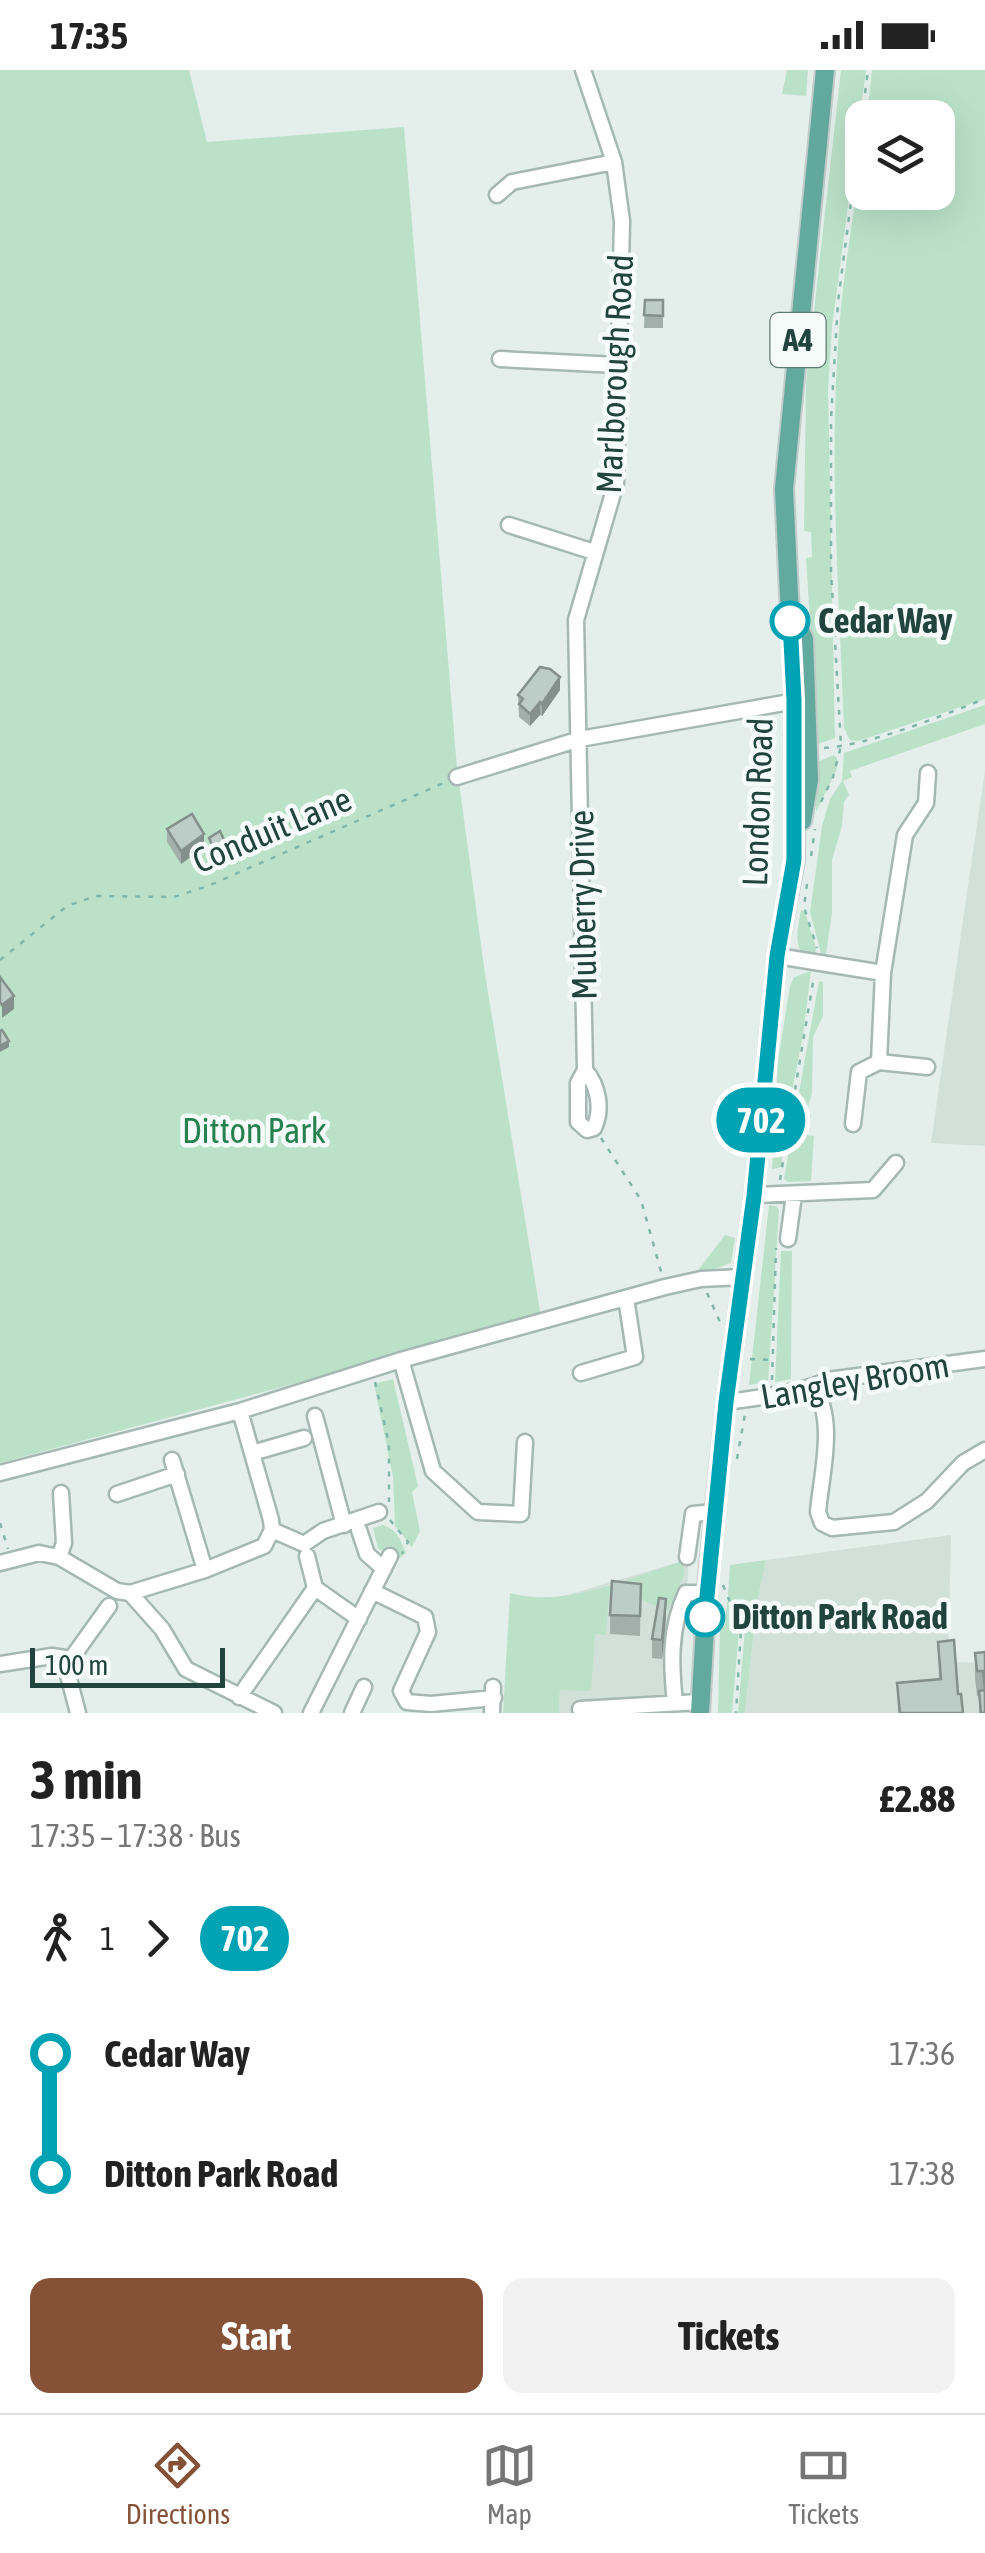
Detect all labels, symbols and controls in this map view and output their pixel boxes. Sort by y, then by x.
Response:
text: 17:35 [50,14,128,57]
map controls [845,100,955,210]
button: layers [845,100,955,210]
street label: Marlborough Road [588,253,640,495]
road number: A4 [770,313,826,367]
place label: Cedar Way [818,600,953,640]
marker: Cedar Way [771,602,809,640]
street label: London Road [734,717,780,887]
street label: Conduit Lane [186,778,357,880]
street label: Mulberry Drive [560,810,604,1000]
line badge: 702 [704,1088,818,1152]
text: 702 [736,1100,786,1140]
park label: Ditton Park [182,1110,326,1150]
street label: Langley Broom [758,1344,952,1416]
place label: Ditton Park Road [732,1596,948,1636]
marker: Ditton Park Road [686,1598,724,1636]
scale bar [30,1643,225,1688]
text: 100 m [45,1649,108,1681]
text: 3 min [30,1748,142,1811]
text: £2.88 [879,1777,955,1820]
text: 17:35 – 17:38 · Bus [30,1817,241,1854]
icon: walk [30,1911,85,1966]
icon: forward [130,1911,185,1966]
text: 702 [220,1918,269,1958]
text: 1 [100,1920,115,1957]
text: Cedar Way [104,2032,250,2075]
text: 17:36 [889,2035,955,2072]
text: Ditton Park Road [104,2152,338,2195]
text: 17:38 [889,2155,955,2192]
button: Start [30,2278,483,2393]
button: Tickets [503,2278,955,2393]
tab: Directions [126,2438,230,2530]
tab: Map [482,2438,537,2530]
tab: Tickets [788,2438,859,2530]

